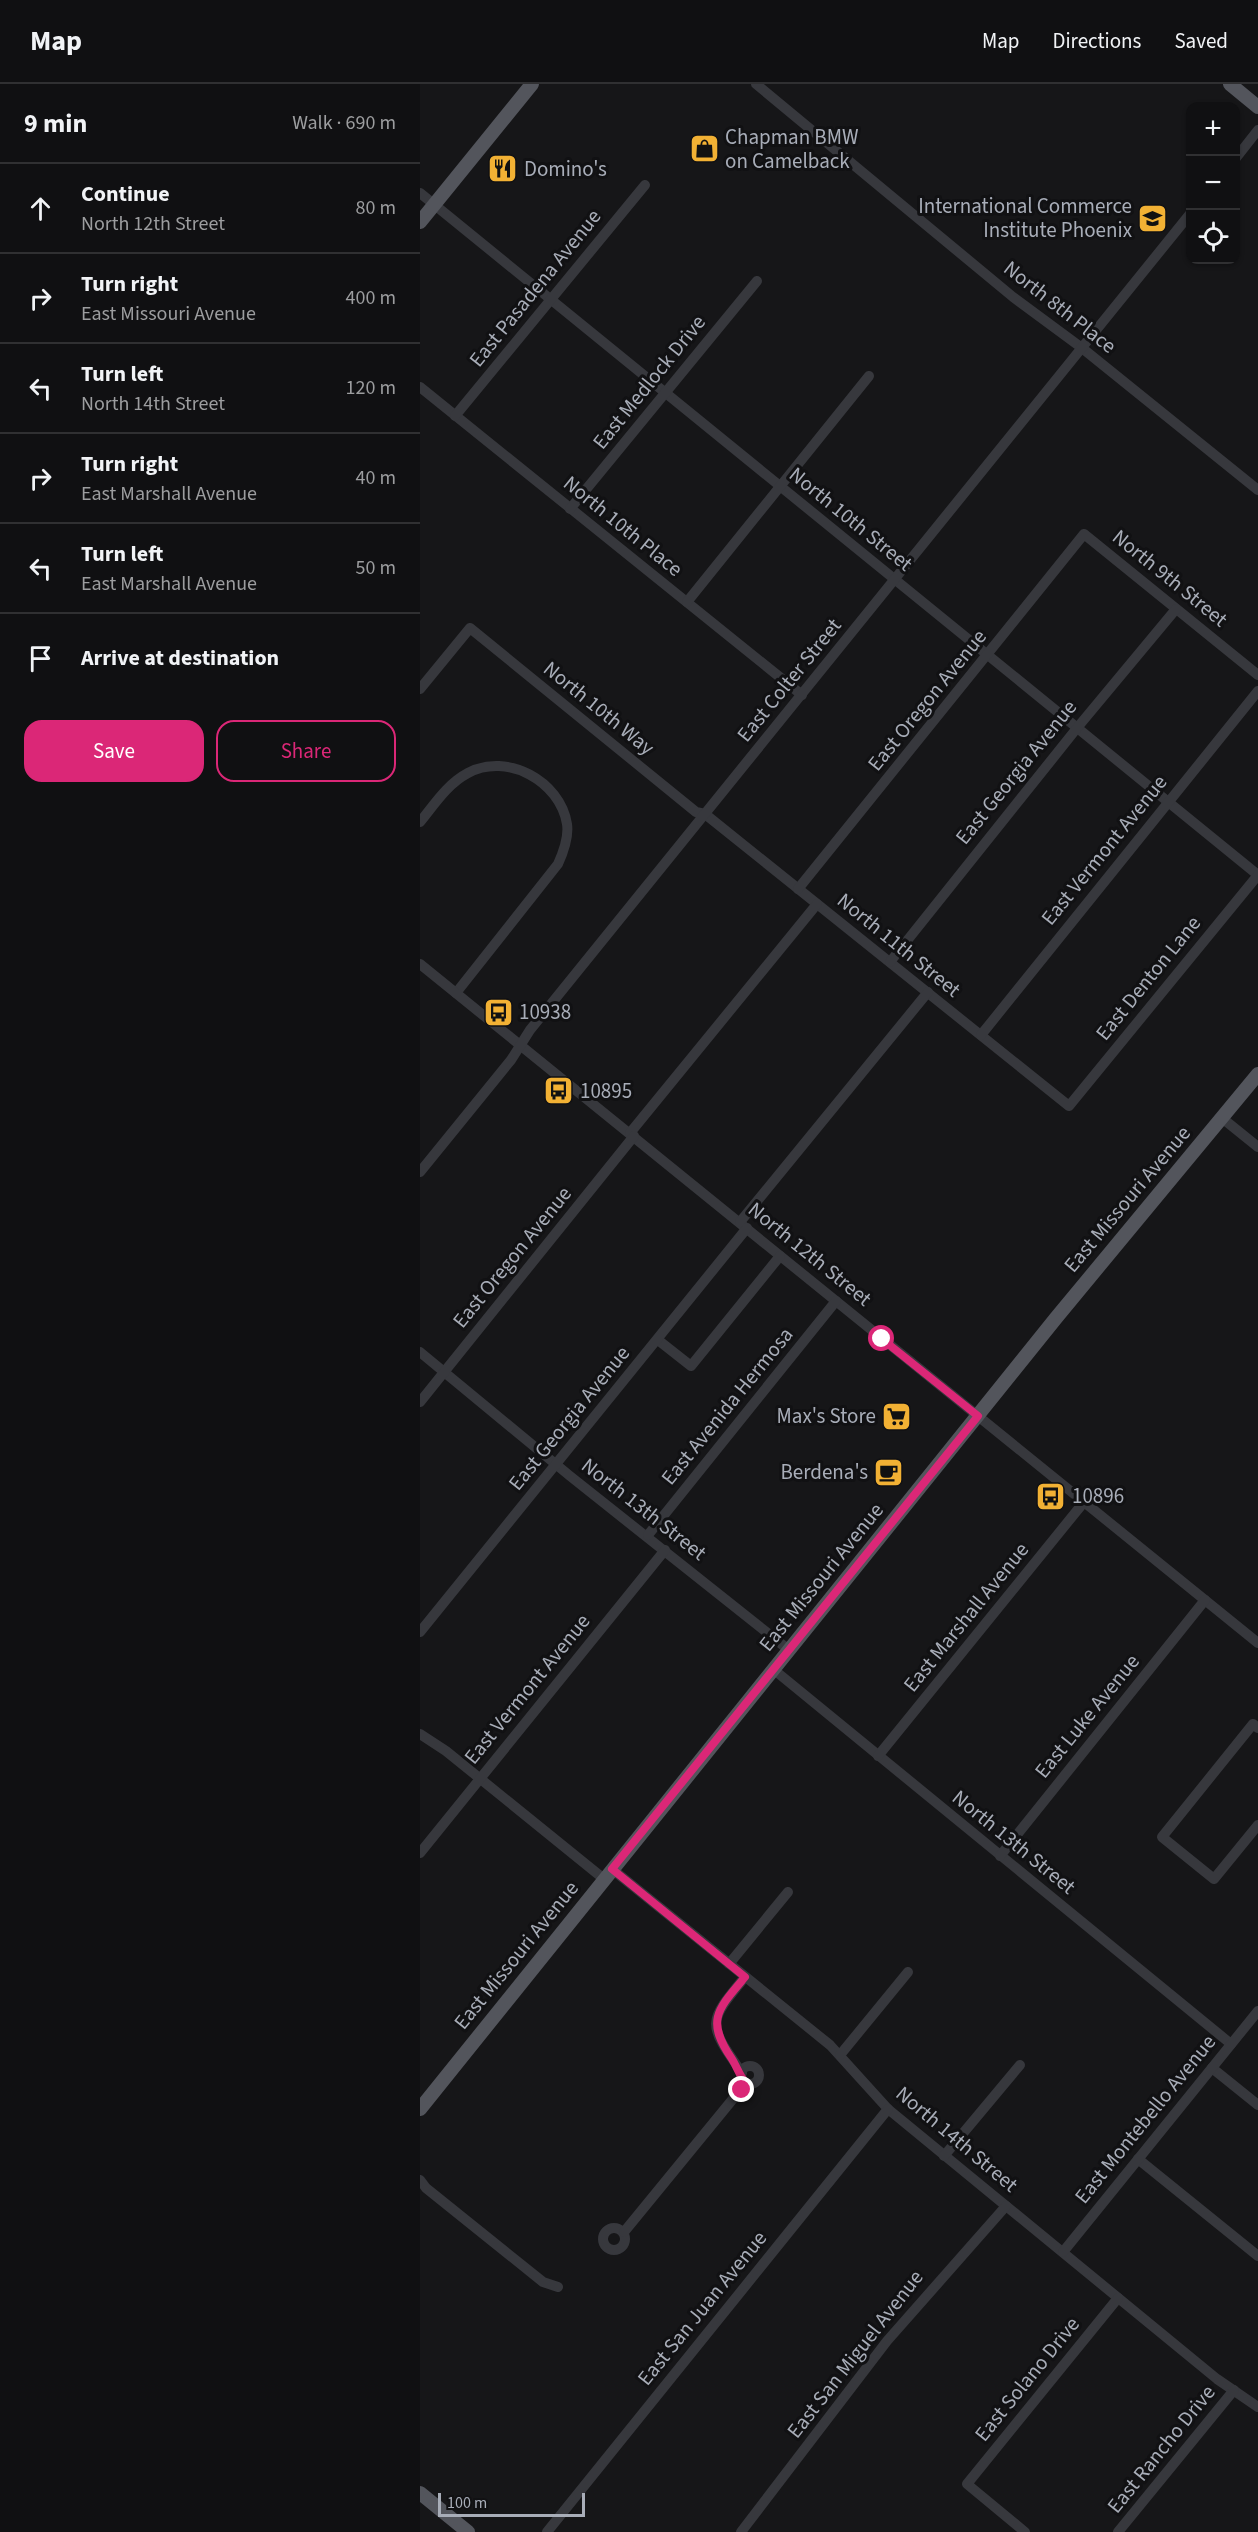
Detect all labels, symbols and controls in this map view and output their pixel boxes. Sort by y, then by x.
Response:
text: Map [30,21,82,61]
text: Map [982,26,1020,56]
text: Directions [1053,26,1141,56]
text: Saved [1174,26,1228,56]
map controls [1186,102,1240,264]
button: + [1186,102,1240,156]
text: 9 min [24,105,87,142]
text: Walk · 690 m [292,109,396,137]
place label: Chapman BMW on Camelback [725,122,859,176]
shop icon: Chapman BMW on Camelback [688,133,720,165]
restaurant icon: Domino's [487,153,519,185]
place label: Domino's [524,154,607,184]
button: − [1186,156,1240,210]
text: Continue [81,178,170,210]
place label: International Commerce Institute Phoenix [918,191,1133,245]
icon: ahead [24,192,57,225]
text: 80 m [356,194,396,222]
school or university icon: International Commerce Institute Phoenix [1137,202,1169,234]
street label: East Pasadena Avenue [462,203,608,373]
text: North 12th Street [81,210,225,238]
button: locate [1186,210,1240,264]
street label: North 8th Place [997,253,1123,361]
text: Turn right [81,268,178,300]
icon: right [24,282,57,315]
text: 400 m [346,284,396,312]
text: East Missouri Avenue [81,300,256,328]
street label: East Medlock Drive [585,308,713,456]
text: Turn left [81,358,163,390]
icon: left [24,372,57,405]
text: 120 m [346,374,396,402]
text: North 14th Street [81,390,225,418]
text: Turn right [81,448,178,480]
street label: North 10th Street [783,460,919,578]
icon: right [24,462,57,495]
text: 40 m [356,464,396,492]
street label: North 10th Place [557,468,689,584]
text: East Marshall Avenue [81,480,257,508]
street label: North 9th Street [1106,522,1234,634]
text: Turn left [81,538,163,570]
icon: left [24,552,57,585]
text: 50 m [356,554,396,582]
text: East Marshall Avenue [81,570,257,598]
street label: East Colter Street [730,612,848,748]
street label: East Oregon Avenue [860,623,994,777]
icon: arrive [24,642,57,675]
text: Arrive at destination [81,642,279,674]
street label: North 10th Way [537,654,661,762]
street label: East Georgia Avenue [948,693,1084,851]
button: Save [24,720,204,782]
button: Share [216,720,396,782]
street label: East Vermont Avenue [1034,768,1174,932]
street label: North 11th Street [831,886,967,1004]
street label: East Denton Lane [1088,909,1208,1047]
bus stop icon: 10938 [482,996,514,1028]
place label: 10938 [519,997,571,1027]
bus stop icon: 10895 [543,1075,575,1107]
place label: 10895 [580,1076,632,1106]
street label: East Missouri Avenue [1057,1119,1197,1279]
street label: East Oregon Avenue [445,1180,579,1334]
street label: North 12th Street [742,1195,878,1313]
street label: East Avenida Hermosa [654,1321,800,1491]
route start [868,1325,894,1351]
street label: East Georgia Avenue [501,1339,637,1497]
supermarket icon: Max's Store [881,1400,913,1432]
place label: Max's Store [777,1401,876,1431]
street label: North 13th Street [575,1451,713,1567]
cafe icon: Berdena's [873,1456,905,1488]
place label: Berdena's [780,1457,868,1487]
bus stop icon: 10896 [1035,1480,1067,1512]
place label: 10896 [1072,1481,1124,1511]
street label: East Missouri Avenue [752,1496,890,1658]
street label: East Marshall Avenue [896,1536,1036,1698]
street label: East Vermont Avenue [457,1607,597,1771]
street label: East Luke Avenue [1027,1647,1147,1785]
street label: North 13th Street [946,1783,1082,1901]
street label: East Missouri Avenue [447,1874,585,2036]
street label: East Montebello Avenue [1067,2028,1223,2210]
route end [728,2076,754,2102]
street label: North 14th Street [889,2079,1025,2199]
street label: East San Juan Avenue [630,2224,774,2392]
street label: East San Miguel Avenue [780,2264,930,2444]
street label: East Solano Drive [967,2310,1087,2448]
street label: East Rancho Drive [1100,2378,1222,2520]
scale bar [438,2490,585,2518]
text: 100 m [447,2492,487,2514]

